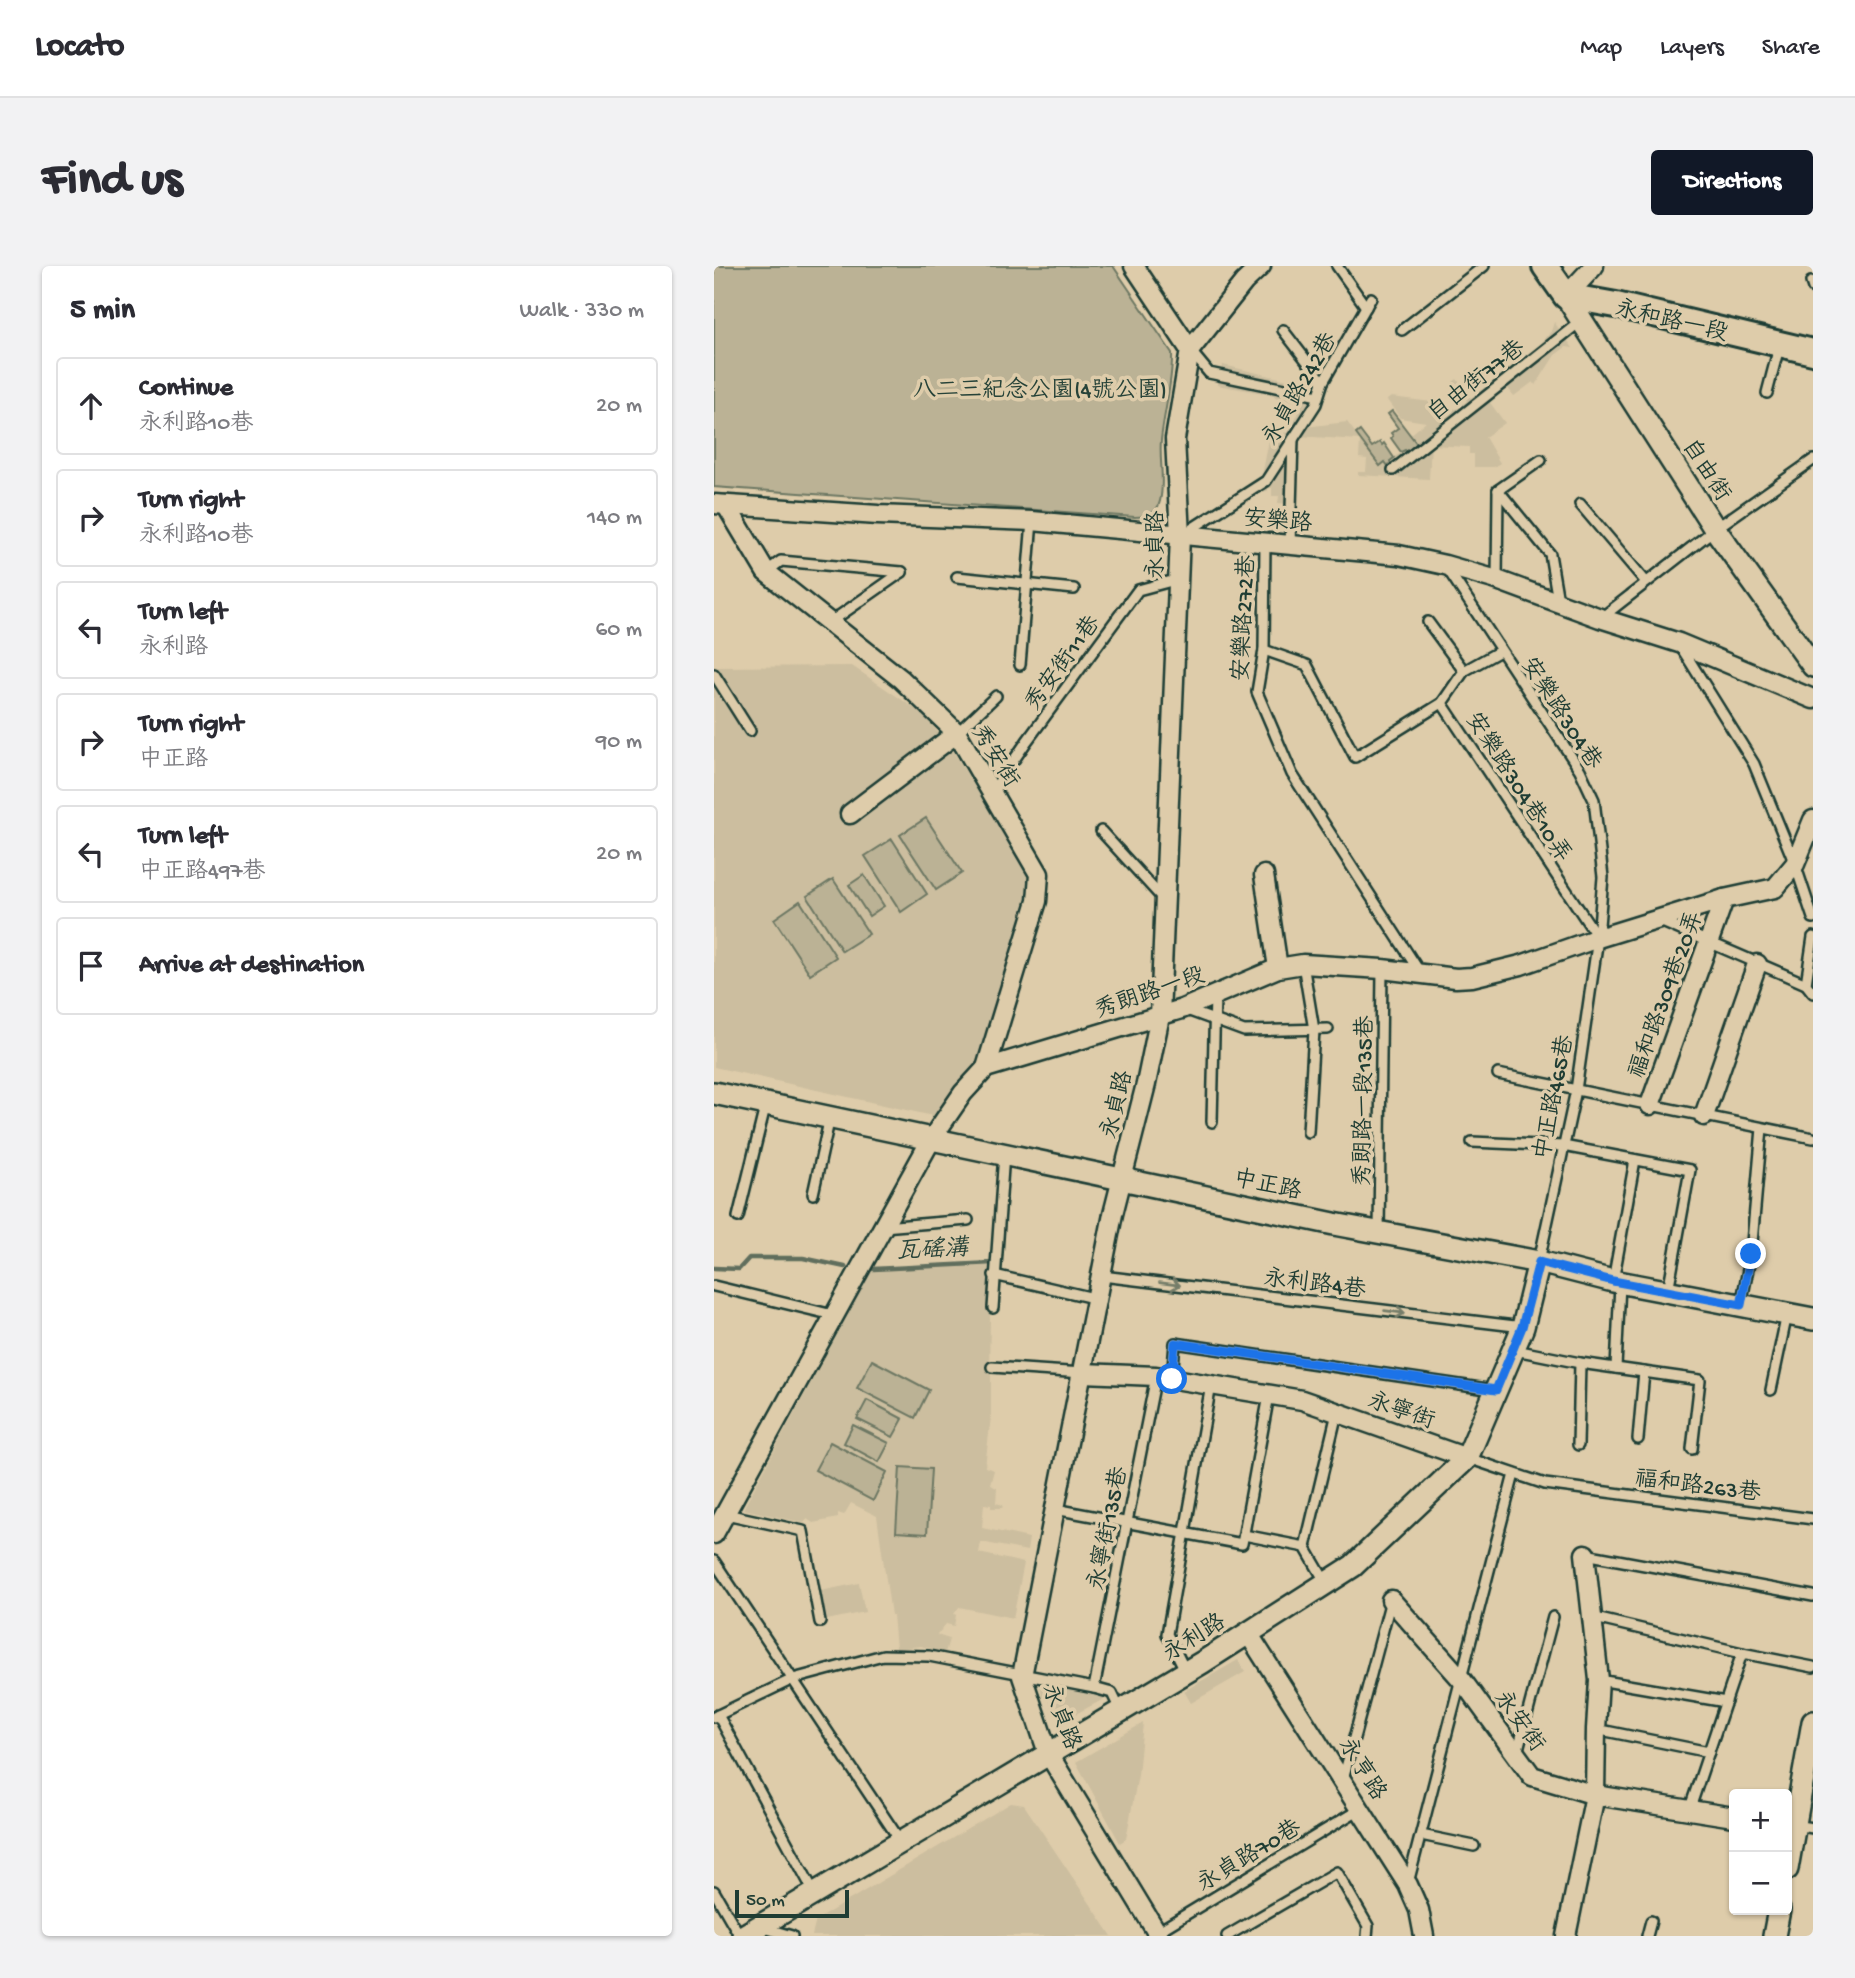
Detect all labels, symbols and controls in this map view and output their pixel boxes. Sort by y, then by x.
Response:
text: Locato [35,29,124,67]
text: Map [1580,34,1622,63]
text: Layers [1660,34,1724,63]
text: Share [1762,34,1820,63]
button: Directions [1651,150,1813,215]
text: Find us [42,153,182,211]
text: 5 min [70,294,135,329]
street label: 永和路一段 [1612,295,1731,348]
text: Walk · 330 m [520,298,644,325]
street label: 永貞路242巷 [1257,327,1345,451]
street label: 自由街77巷 [1423,334,1532,428]
text: Continue [139,374,233,405]
park label: 八二三紀念公園(4號公園) [913,376,1167,405]
icon: ahead [72,387,110,425]
text: 20 m [596,393,642,420]
text: 永利路10巷 [139,411,253,438]
street label: 自由街 [1675,434,1736,507]
text: Turn right [139,486,243,517]
icon: right [72,499,110,537]
street label: 安樂路 [1242,504,1313,539]
text: 140 m [587,505,642,532]
street label: 永貞路 [1143,511,1171,580]
text: 永利路10巷 [139,523,253,550]
street label: 安樂路272巷 [1227,553,1262,682]
text: Turn left [139,598,227,629]
street label: 秀安街11巷 [1020,610,1108,717]
icon: left [72,611,110,649]
text: 60 m [596,617,642,644]
text: 永利路 [139,635,208,662]
street label: 安樂路304巷 [1514,652,1608,776]
street label: 安樂路304巷10弄 [1459,707,1577,868]
text: Turn right [139,710,243,741]
street label: 秀安街 [964,720,1025,793]
icon: right [72,723,110,761]
text: 90 m [596,729,642,756]
text: 中正路 [139,747,208,774]
text: Turn left [139,822,227,853]
icon: left [72,835,110,873]
text: 20 m [596,841,642,868]
text: 中正路497巷 [139,859,265,886]
street label: 福和路309巷20弄 [1624,908,1710,1082]
icon: arrive [72,947,110,985]
text: Arrive at destination [139,951,364,982]
street label: 秀朗路一段 [1091,962,1209,1026]
street label: 秀朗路一段135巷 [1350,1014,1381,1187]
street label: 中正路465巷 [1529,1032,1581,1162]
street label: 永貞路 [1096,1068,1140,1142]
street label: 中正路 [1231,1165,1304,1207]
water label: 瓦磘溝 [895,1234,971,1268]
route end [1735,1238,1766,1269]
street label: 永利路4巷 [1262,1265,1368,1305]
one-way arrow [1158,1278,1180,1291]
one-way arrow [1384,1305,1406,1318]
route start [1156,1363,1187,1394]
street label: 永寧街 [1364,1387,1438,1436]
street label: 永寧街135巷 [1083,1463,1135,1593]
street label: 福和路263巷 [1633,1465,1763,1509]
street label: 永利路 [1158,1608,1231,1669]
street label: 永貞路 [1035,1680,1086,1754]
street label: 永安街 [1487,1686,1550,1758]
street label: 永亨路 [1331,1733,1392,1806]
map controls [1729,1789,1792,1915]
button: + [1729,1789,1792,1852]
street label: 永貞路70巷 [1192,1814,1308,1899]
button: − [1729,1852,1792,1915]
scale bar [735,1887,849,1919]
text: 50 m [746,1890,785,1913]

